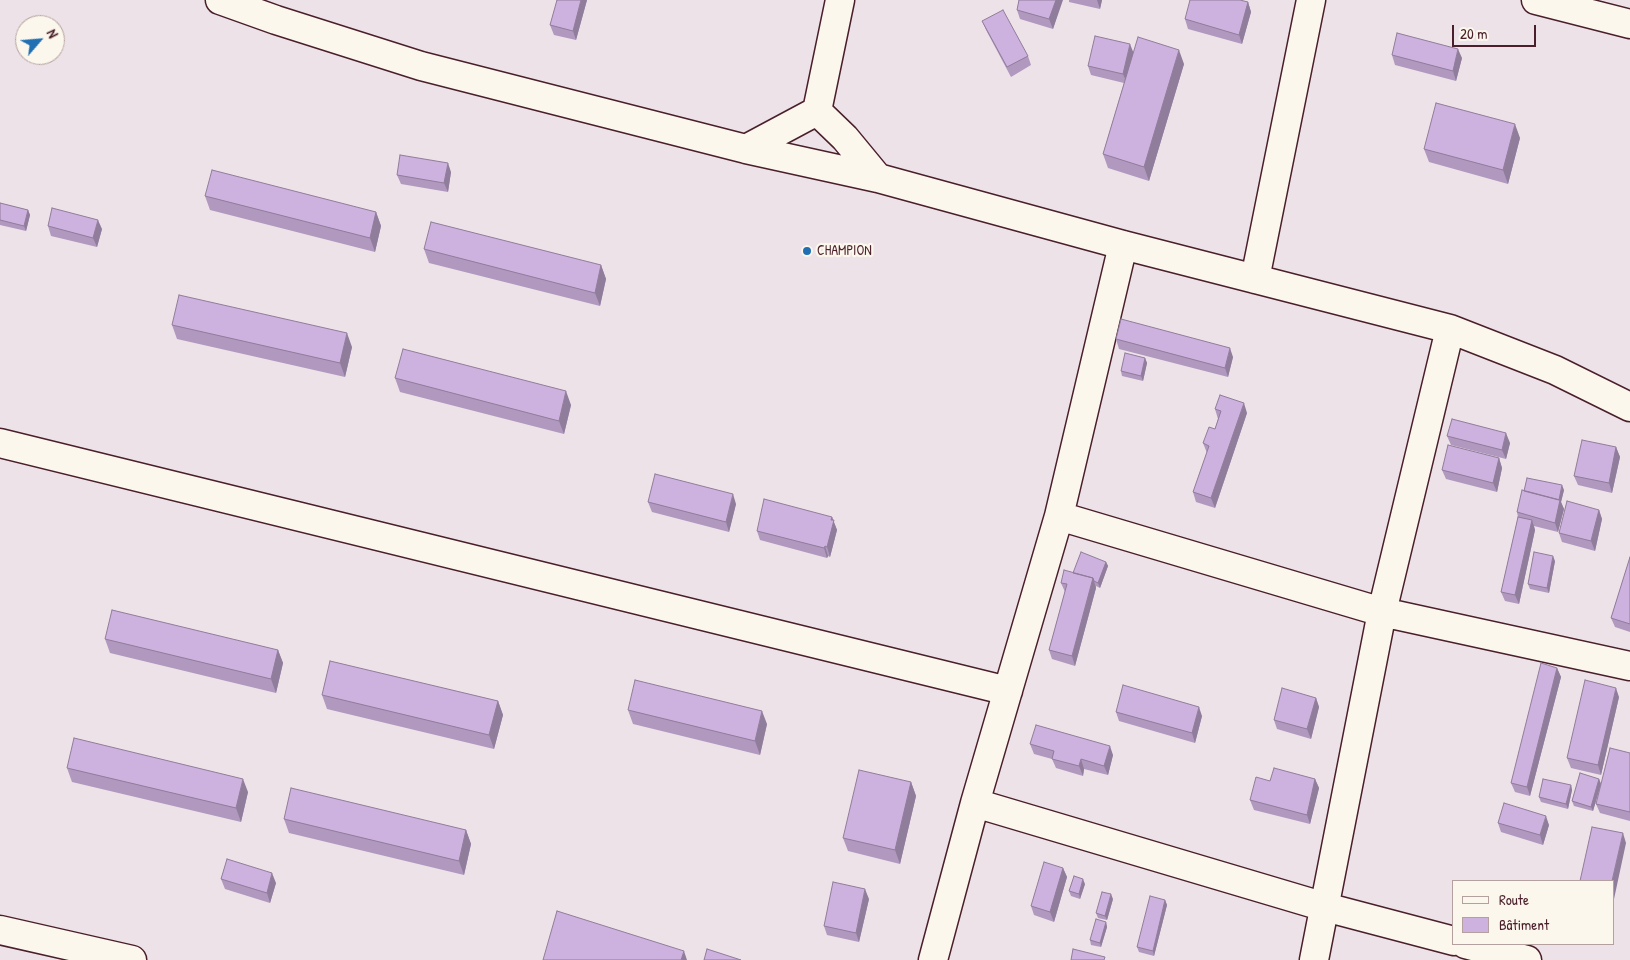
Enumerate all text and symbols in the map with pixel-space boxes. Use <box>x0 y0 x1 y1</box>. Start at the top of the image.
north arrow <box>15 15 65 65</box>
scale bar <box>1455 15 1539 47</box>
text: 20 m <box>1460 23 1487 44</box>
text: N <box>43 26 63 41</box>
place label: CHAMPION <box>817 243 872 259</box>
marker: CHAMPION <box>801 245 813 257</box>
legend <box>1452 880 1615 945</box>
text: Route <box>1499 889 1529 910</box>
text: Bâtiment <box>1499 914 1549 935</box>

